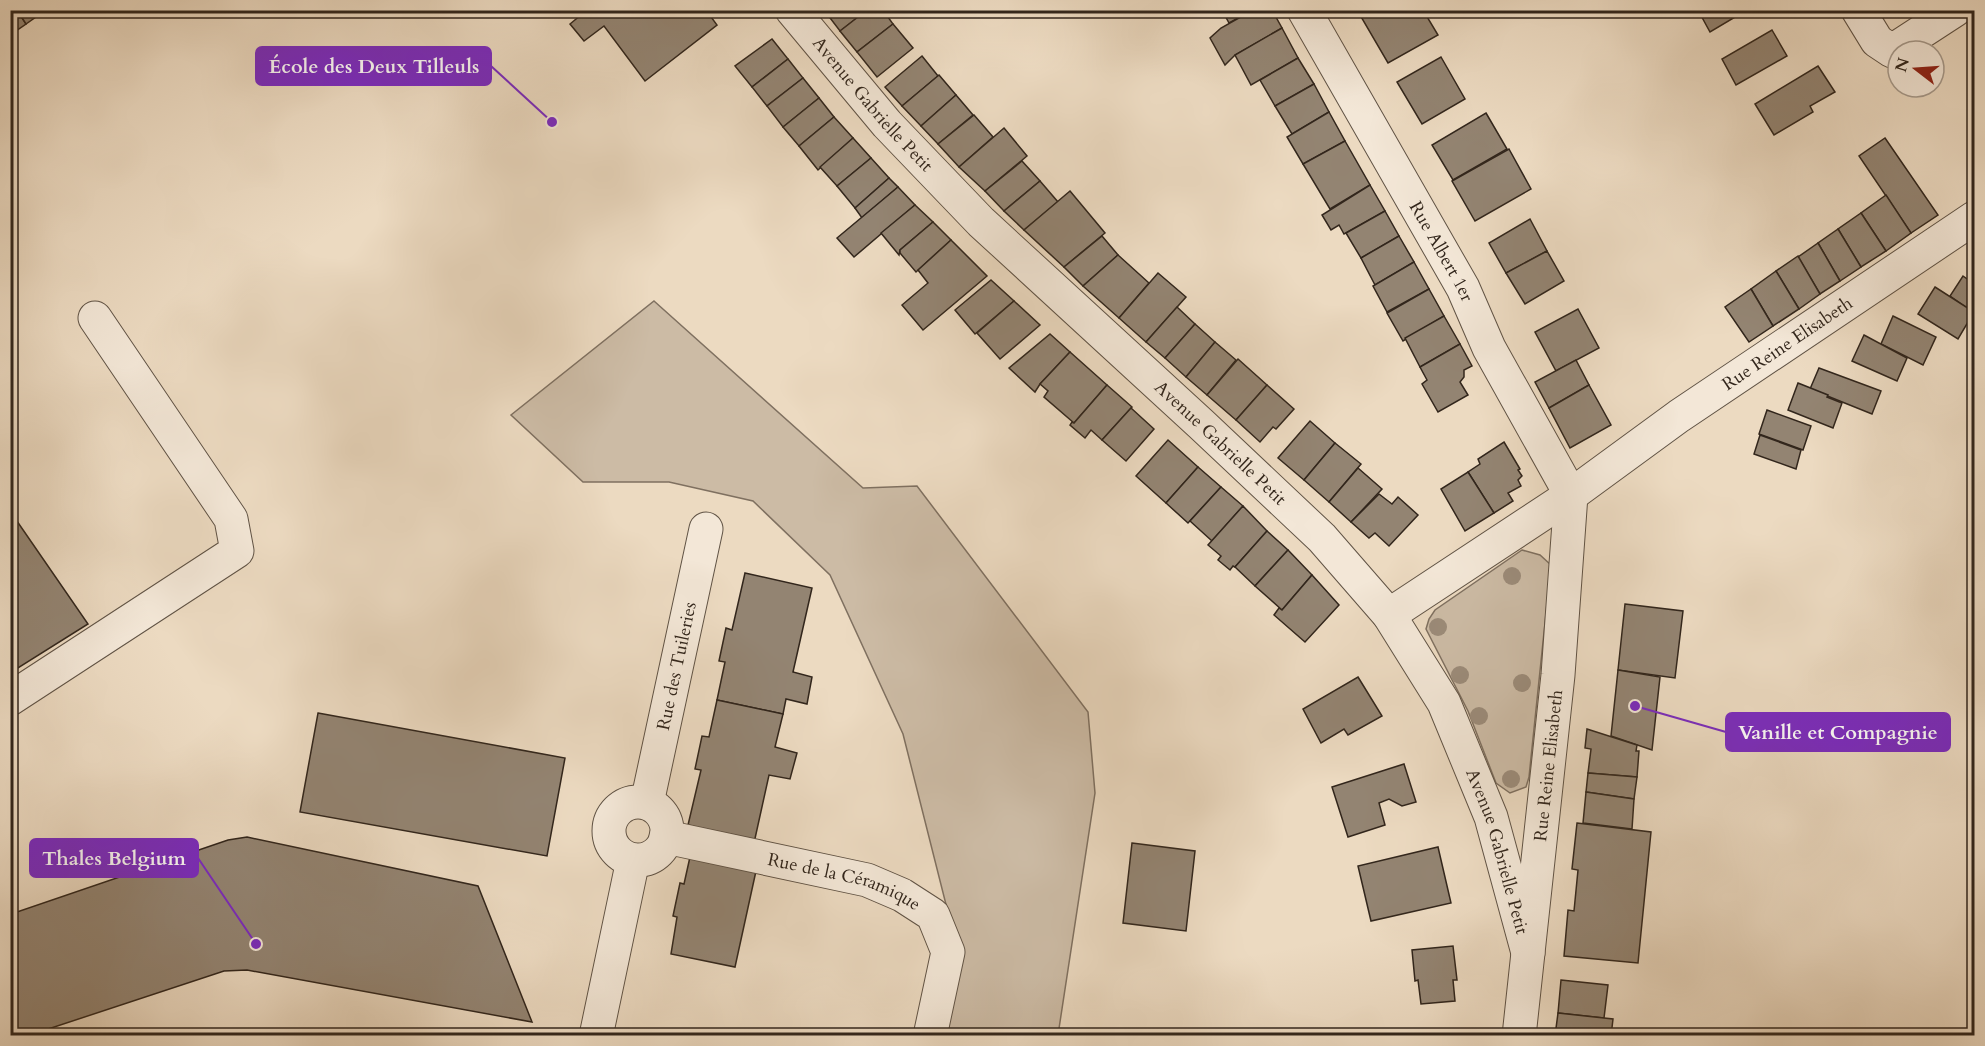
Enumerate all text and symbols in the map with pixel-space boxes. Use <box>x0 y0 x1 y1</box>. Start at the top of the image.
street label: Avenue Gabrielle Petit <box>806 31 939 178</box>
north arrow <box>1886 39 1946 99</box>
callout: École des Deux Tilleuls <box>256 47 491 85</box>
text: École des Deux Tilleuls <box>269 53 479 80</box>
text: N <box>1890 55 1915 75</box>
street label: Rue Albert 1er <box>1403 197 1480 306</box>
street label: Rue Reine Elisabeth <box>1717 291 1858 397</box>
street label: Avenue Gabrielle Petit <box>1149 375 1292 511</box>
street label: Rue des Tuileries <box>651 600 703 733</box>
street label: Rue Reine Elisabeth <box>1528 688 1569 843</box>
callout: Vanille et Compagnie <box>1726 713 1950 751</box>
text: Vanille et Compagnie <box>1738 719 1938 746</box>
street label: Avenue Gabrielle Petit <box>1459 765 1534 937</box>
callout: Thales Belgium <box>30 839 198 877</box>
text: Thales Belgium <box>42 845 186 872</box>
street label: Rue de la Céramique <box>765 847 925 917</box>

